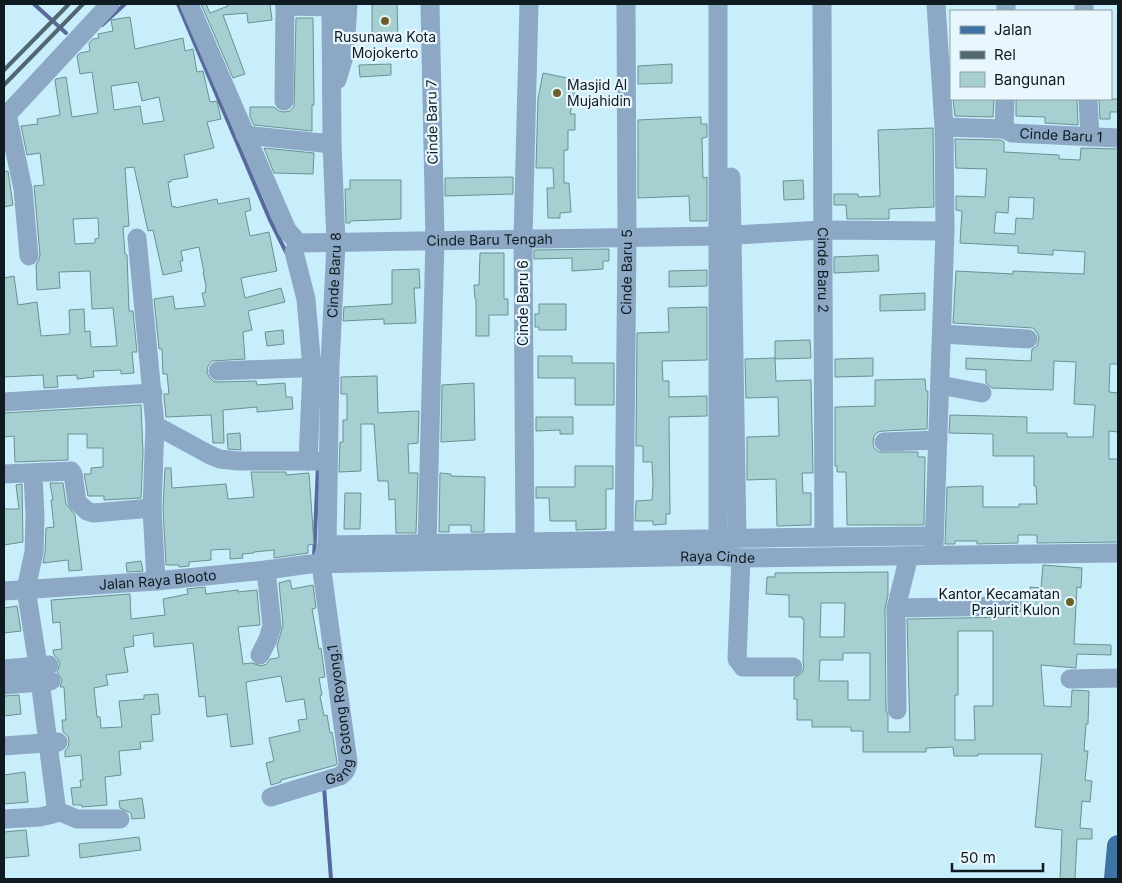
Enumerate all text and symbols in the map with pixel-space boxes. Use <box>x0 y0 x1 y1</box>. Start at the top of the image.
legend <box>950 10 1112 100</box>
marker: Rusunawa Kota Mojokerto <box>379 15 391 27</box>
text: Jalan <box>994 20 1032 39</box>
place label: Rusunawa Kota Mojokerto <box>334 28 436 61</box>
text: Rel <box>994 45 1016 64</box>
text: Bangunan <box>994 70 1065 89</box>
place label: Masjid Al Mujahidin <box>567 76 631 109</box>
street label: Cinde Baru 7 <box>422 79 441 165</box>
marker: Masjid Al Mujahidin <box>551 87 563 99</box>
street label: Cinde Baru 1 <box>1019 124 1103 145</box>
street label: Cinde Baru 2 <box>815 227 832 313</box>
street label: Cinde Baru 5 <box>617 229 635 315</box>
street label: Cinde Baru Tengah <box>426 230 553 249</box>
street label: Cinde Baru 8 <box>323 232 344 318</box>
street label: Cinde Baru 6 <box>514 260 531 346</box>
street label: Raya Cinde <box>680 547 755 566</box>
street label: Jalan Raya Blooto <box>98 566 217 593</box>
place label: Kantor Kecamatan Prajurit Kulon <box>938 585 1060 618</box>
marker: Kantor Kecamatan Prajurit Kulon <box>1064 596 1076 608</box>
street label: Gang Gotong Royong.1 <box>323 644 356 788</box>
scale bar <box>952 840 1043 872</box>
text: 50 m <box>960 848 996 867</box>

